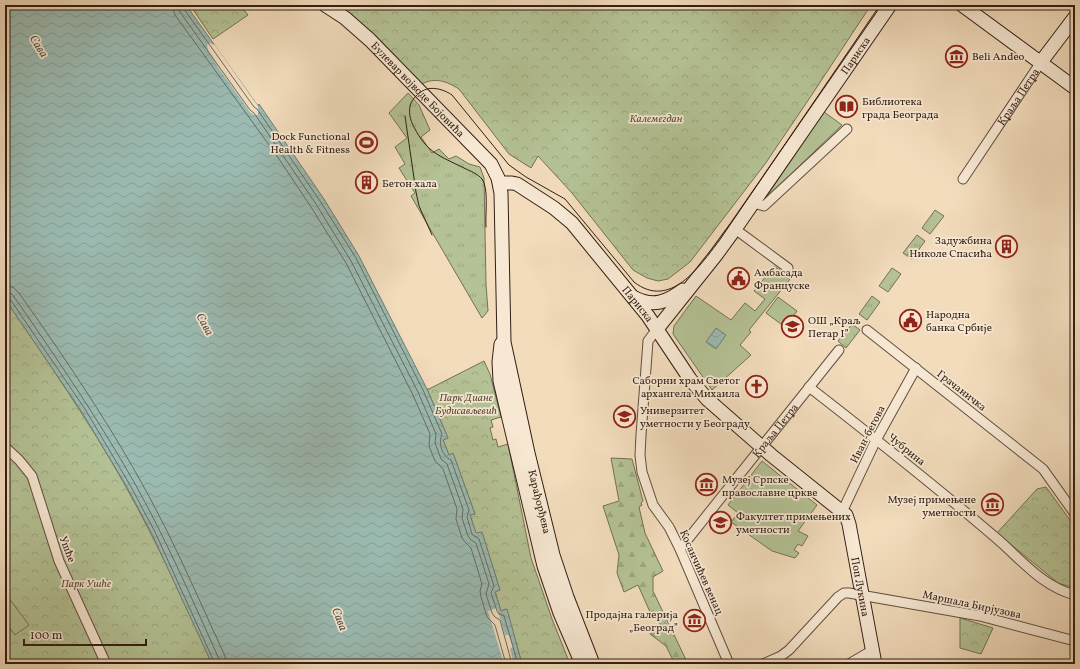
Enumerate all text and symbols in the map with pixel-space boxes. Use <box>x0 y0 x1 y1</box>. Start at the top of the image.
water label: Сава <box>25 32 51 61</box>
street label: Париска <box>838 34 875 78</box>
street label: Булевар војводе Бојовића <box>367 39 468 142</box>
museum icon: Beli Anđeo <box>943 43 969 69</box>
place label: Beli Anđeo <box>972 50 1025 65</box>
street label: Краља Петра <box>995 66 1044 129</box>
library icon: Библиотека града Београда <box>834 94 860 120</box>
place label: Библиотека града Београда <box>862 95 939 123</box>
park label: Калемегдан <box>630 112 683 127</box>
sports icon: Dock Functional Health & Fitness <box>353 129 379 155</box>
place label: Dock Functional Health & Fitness <box>271 130 350 158</box>
building icon: Бетон хала <box>353 170 379 196</box>
place label: Бетон хала <box>382 177 437 192</box>
building icon: Задужбина Николе Спасића <box>994 233 1020 259</box>
place label: Задужбина Николе Спасића <box>909 234 993 262</box>
public building icon: Амбасада Француске <box>725 265 751 291</box>
place label: Амбасада Француске <box>754 266 810 294</box>
street label: Париска <box>618 284 656 326</box>
public building icon: Народна банка Србије <box>897 307 923 333</box>
place label: Народна банка Србије <box>926 308 992 336</box>
water label: Сава <box>191 310 217 339</box>
school or university icon: ОШ „Краљ Петар I” <box>779 313 805 339</box>
place label: ОШ „Краљ Петар I” <box>808 314 861 342</box>
street label: Грачаничка <box>933 367 989 416</box>
church icon: Саборни храм Светог архангела Михаила <box>743 373 769 399</box>
place label: Саборни храм Светог архангела Михаила <box>632 374 741 402</box>
park label: Парк Диане Будисављевић <box>435 391 498 419</box>
street label: Краља Петра <box>750 400 803 462</box>
school or university icon: Универзитет уметности у Београду <box>612 403 638 429</box>
street label: Иван-бегова <box>847 403 890 466</box>
place label: Универзитет уметности у Београду <box>640 404 750 432</box>
street label: Чубрина <box>884 430 928 470</box>
street label: Карађорђева <box>523 468 554 536</box>
museum icon: Музеј Српске православне цркве <box>693 472 719 498</box>
place label: Музеј Српске православне цркве <box>722 473 817 501</box>
museum icon: Музеј примењене уметности <box>979 492 1005 518</box>
place label: Музеј примењене уметности <box>888 493 976 521</box>
school or university icon: Факултет примењених уметности <box>708 509 734 535</box>
place label: Факултет примењених уметности <box>736 510 851 538</box>
street label: Косанчићев венац <box>675 528 726 618</box>
street label: Ушће <box>55 534 78 565</box>
street label: Поп Лукина <box>846 556 872 619</box>
park label: Парк Ушће <box>61 577 111 592</box>
street label: Маршала Бирјузова <box>921 588 1023 623</box>
water label: Сава <box>327 605 351 634</box>
museum icon: Продајна галерија „Београд” <box>681 607 707 633</box>
place label: Продајна галерија „Београд” <box>585 608 679 636</box>
scale bar <box>24 621 146 647</box>
text: 100 m <box>30 628 63 644</box>

